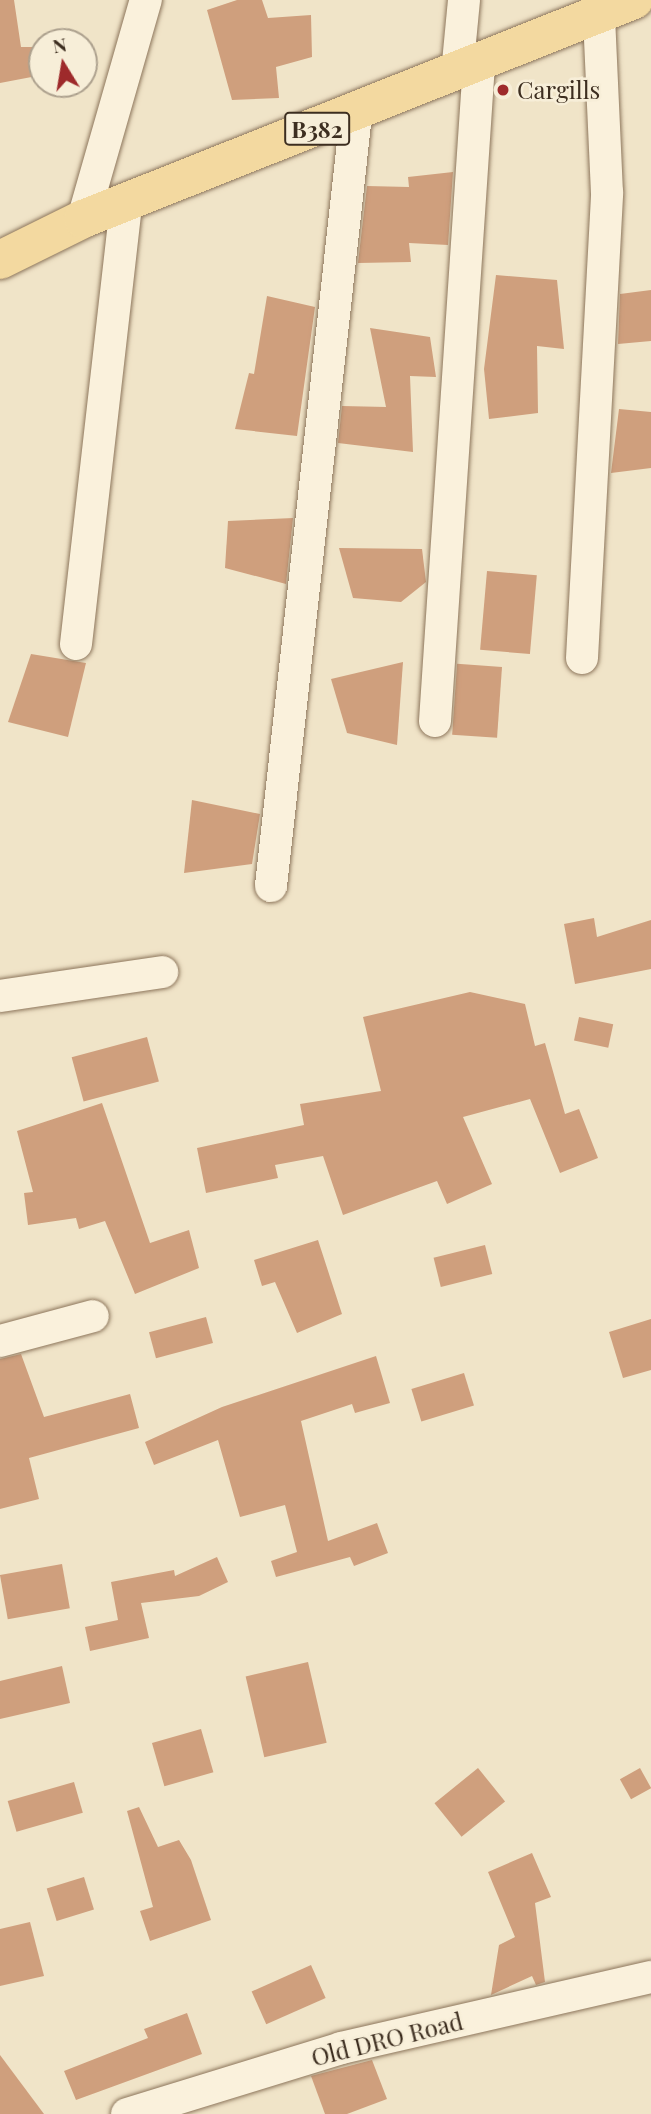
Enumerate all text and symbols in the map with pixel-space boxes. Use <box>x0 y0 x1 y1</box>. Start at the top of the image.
north arrow <box>28 28 98 98</box>
text: N <box>50 30 69 58</box>
place label: Cargills <box>517 76 600 104</box>
marker: Cargills <box>495 82 511 98</box>
road number: B382 <box>284 110 350 148</box>
street label: Old DRO Road <box>308 2006 466 2072</box>

